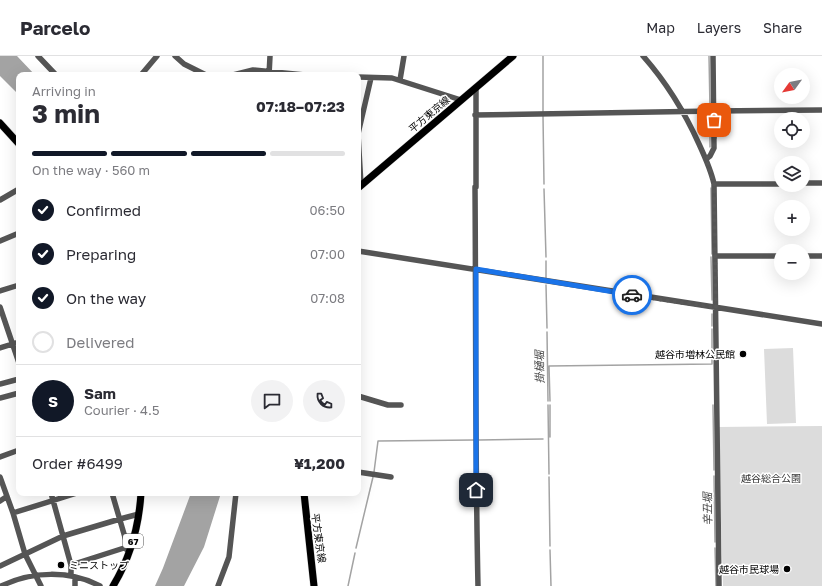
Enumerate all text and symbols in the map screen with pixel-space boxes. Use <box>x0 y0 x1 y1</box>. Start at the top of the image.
text: Parcelo <box>20 16 90 39</box>
text: Map <box>646 19 675 36</box>
text: Layers <box>697 19 741 36</box>
text: Share <box>763 19 802 36</box>
north arrow <box>774 68 810 104</box>
map controls <box>774 68 810 280</box>
text: Arriving in <box>32 83 96 99</box>
street label: 平方東京線 <box>406 93 452 135</box>
text: 07:18–07:23 <box>256 97 345 115</box>
text: 3 min <box>32 98 100 129</box>
pin <box>697 103 731 137</box>
icon: bag <box>703 109 725 131</box>
button: locate <box>774 112 810 148</box>
button: layers <box>774 156 810 192</box>
text: On the way · 560 m <box>32 162 150 178</box>
icon: check <box>32 199 54 221</box>
button: + <box>774 200 810 236</box>
text: Confirmed <box>66 201 141 219</box>
text: 06:50 <box>310 202 345 218</box>
icon: check <box>32 243 54 265</box>
button: − <box>774 244 810 280</box>
text: Preparing <box>66 245 136 263</box>
text: 07:00 <box>310 246 345 262</box>
courier <box>612 275 652 315</box>
icon: car <box>621 284 643 306</box>
icon: check <box>32 287 54 309</box>
text: On the way <box>66 289 146 307</box>
text: 07:08 <box>310 290 345 306</box>
text: Delivered <box>66 333 134 351</box>
water label: 掛樋堀 <box>532 348 546 384</box>
place label: 越谷市増林公民館 <box>655 348 735 360</box>
marker: 越谷市増林公民館 <box>738 349 748 359</box>
button: chat <box>251 380 293 422</box>
button: phone <box>303 380 345 422</box>
text: Sam <box>84 384 116 402</box>
text: S <box>48 392 58 410</box>
text: Courier · 4.5 <box>84 402 159 418</box>
text: Order #6499 <box>32 454 123 472</box>
text: ¥1,200 <box>294 454 345 472</box>
park label: 越谷総合公園 <box>741 472 801 484</box>
pin <box>459 473 493 507</box>
icon: home <box>465 479 487 501</box>
water label: 辛丑堀 <box>700 490 714 526</box>
street label: 平方東京線 <box>310 512 328 564</box>
road number: 67 <box>123 534 143 548</box>
place label: ミニストップ <box>69 559 129 571</box>
marker: ミニストップ <box>56 560 66 570</box>
place label: 越谷市民球場 <box>719 563 779 575</box>
marker: 越谷市民球場 <box>782 564 792 574</box>

